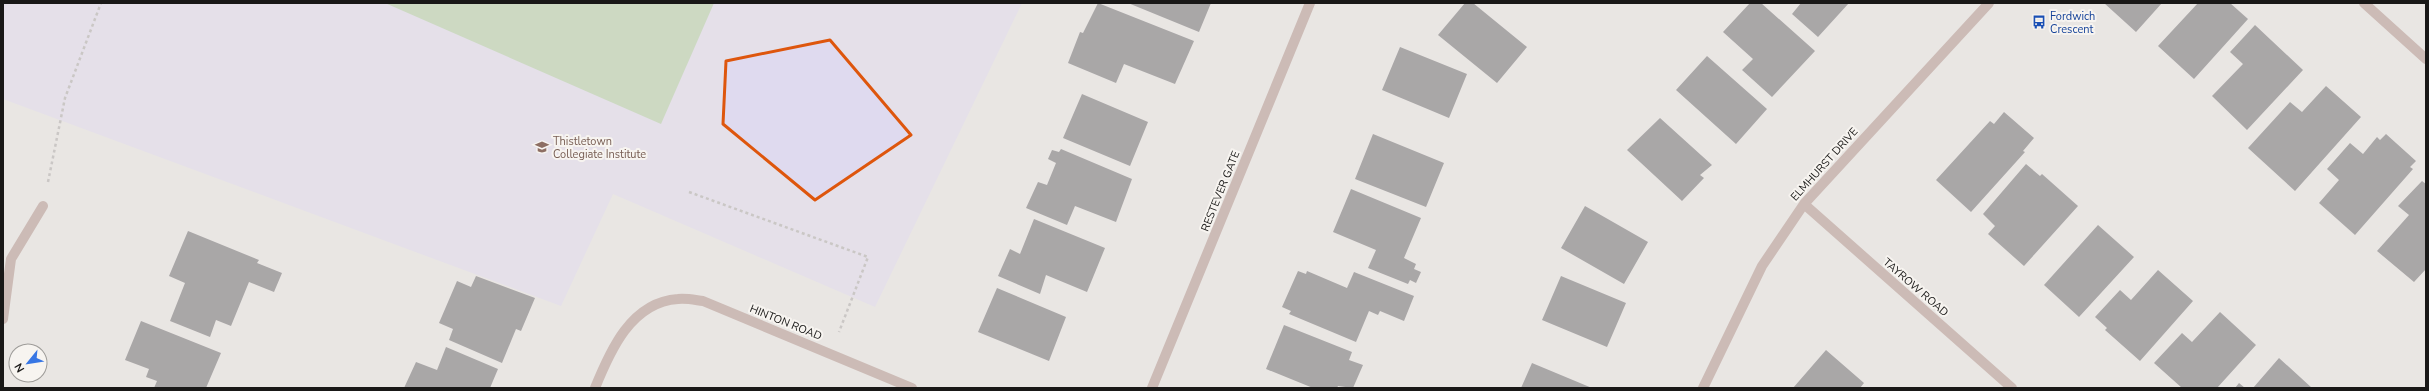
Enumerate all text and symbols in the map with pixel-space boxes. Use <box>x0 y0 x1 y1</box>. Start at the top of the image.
place label: Fordwich Crescent <box>2050 9 2095 37</box>
bus stop icon: Fordwich Crescent <box>2031 14 2047 30</box>
street label: ELMHURST DRIVE <box>1787 124 1861 204</box>
place label: Thistletown Collegiate Institute <box>553 134 646 162</box>
school or university icon: Thistletown Collegiate Institute <box>534 139 550 155</box>
street label: RESTEVER GATE <box>1197 149 1243 234</box>
street label: TAYROW ROAD <box>1880 255 1952 320</box>
street label: HINTON ROAD <box>747 301 824 344</box>
north arrow <box>8 343 48 383</box>
text: N <box>11 360 28 375</box>

